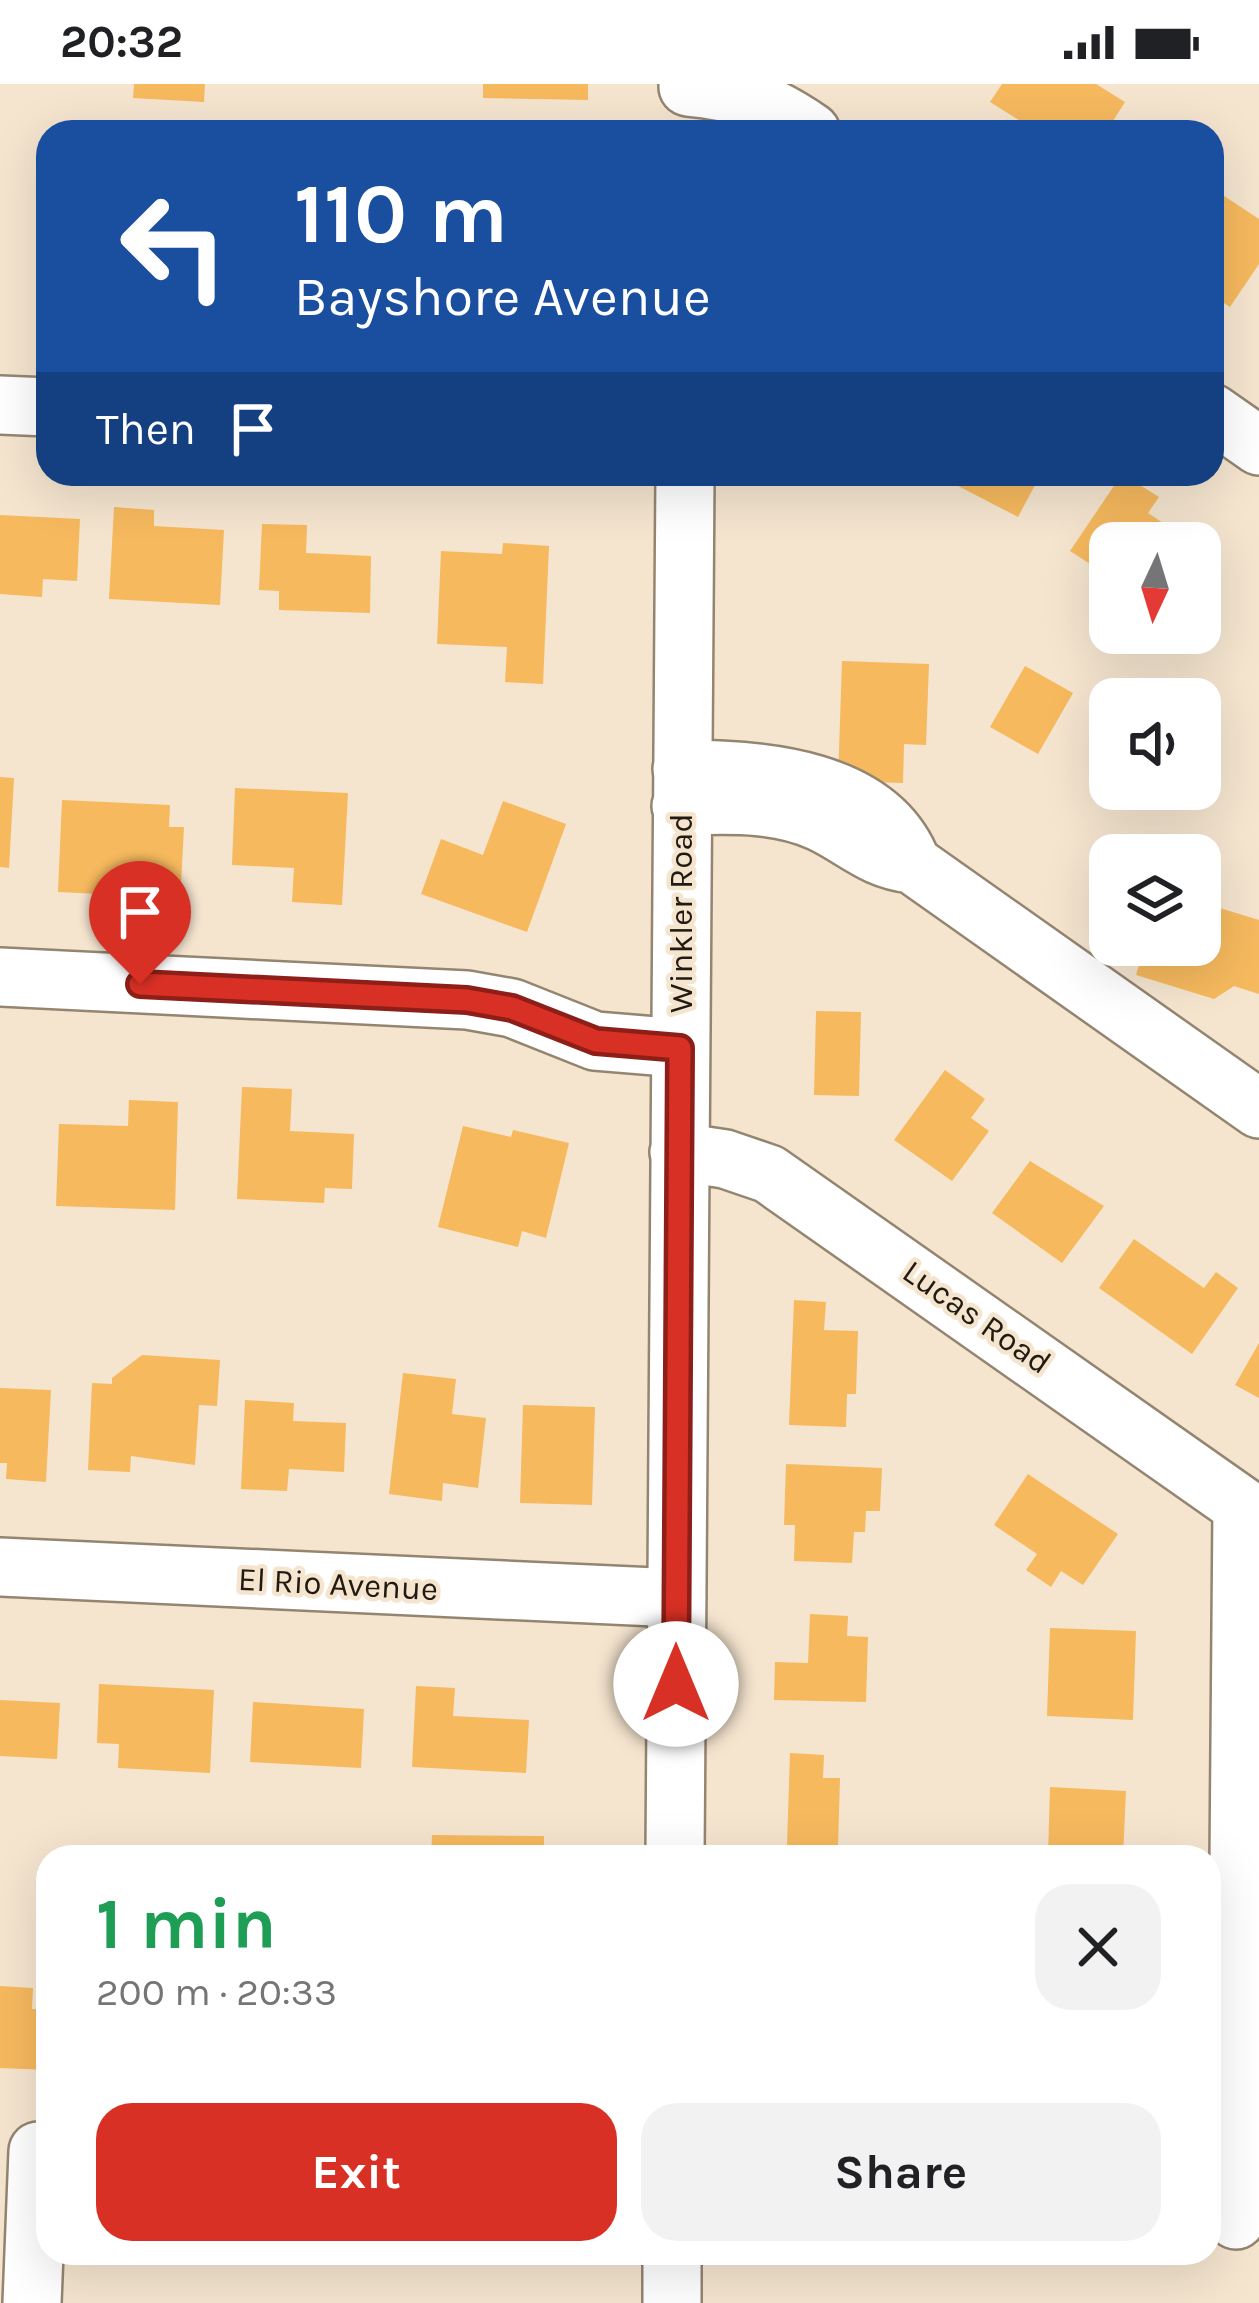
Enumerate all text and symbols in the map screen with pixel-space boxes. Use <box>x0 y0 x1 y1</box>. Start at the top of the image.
text: 20:32 <box>60 16 183 68</box>
text: 110 m <box>294 165 508 263</box>
icon: left <box>96 168 252 324</box>
text: Bayshore Avenue <box>294 265 711 329</box>
icon: arrive <box>220 396 286 462</box>
text: Then <box>96 403 196 455</box>
north arrow <box>1089 522 1221 654</box>
map controls <box>1089 522 1221 966</box>
button: sound <box>1089 678 1221 810</box>
street label: Winkler Road <box>662 813 700 1013</box>
button: layers <box>1089 834 1221 966</box>
pin <box>89 861 191 984</box>
icon: arrive <box>107 879 173 945</box>
street label: Lucas Road <box>896 1252 1058 1382</box>
street label: El Rio Avenue <box>237 1560 439 1608</box>
position arrow <box>613 1621 739 1747</box>
text: 1 min <box>96 1882 277 1966</box>
button: close <box>1035 1884 1161 2010</box>
text: 200 m · 20:33 <box>96 1969 337 2015</box>
button: Exit <box>96 2103 617 2241</box>
button: Share <box>641 2103 1161 2241</box>

